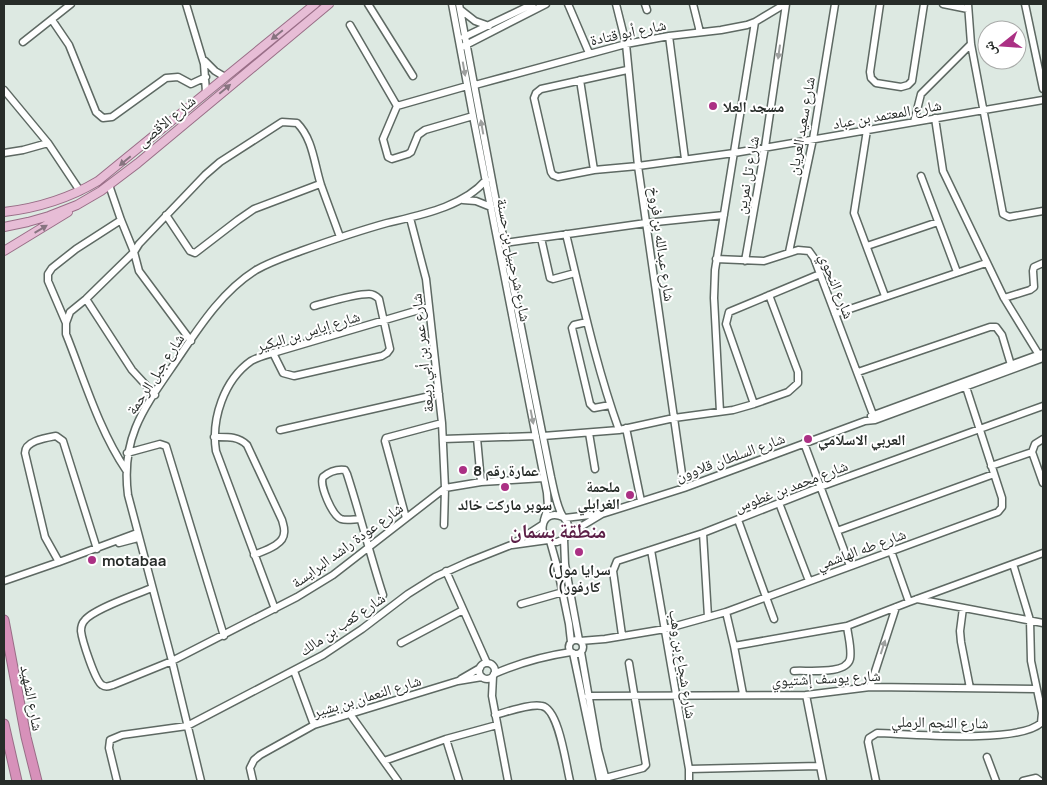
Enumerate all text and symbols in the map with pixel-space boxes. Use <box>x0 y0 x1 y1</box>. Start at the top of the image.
street label: شارع أبو قتادة <box>588 14 668 50</box>
north arrow <box>977 20 1027 70</box>
one-way arrow <box>271 29 284 40</box>
text: ش <box>978 39 1000 59</box>
one-way arrow <box>775 44 783 60</box>
one-way arrow <box>461 61 469 77</box>
street label: شارع سعيد العريان <box>782 75 820 177</box>
one-way arrow <box>219 84 231 95</box>
street label: شارع الأقصى <box>132 90 200 152</box>
street label: شارع المعتمد بن عباد <box>831 94 943 134</box>
place label: مسجد العلا <box>723 96 784 117</box>
marker: مسجد العلا <box>707 100 719 112</box>
one-way arrow <box>478 118 486 134</box>
street label: شارع تل نمرين <box>730 134 764 216</box>
one-way arrow <box>118 155 131 166</box>
street label: شارع عبدالله بن فروخ <box>644 185 680 303</box>
street label: شارع شرحبيل بن حسنة <box>492 197 536 324</box>
one-way arrow <box>34 225 47 234</box>
street label: شارع النحوي <box>813 250 860 323</box>
street label: شارع عمر بن أبي ربيعة <box>405 292 440 414</box>
street label: شارع إياس بن البكير <box>253 305 363 357</box>
street label: شارع جبل الرحمة <box>121 329 189 419</box>
one-way arrow <box>529 410 537 426</box>
street label: شارع السلطان قلاوون <box>672 427 788 487</box>
place label: العربي الاسلامي <box>818 429 906 451</box>
marker: العربي الاسلامي <box>802 433 814 445</box>
street label: شارع محمد بن غطوس <box>731 455 851 517</box>
place label: عمارة رقم 8 <box>473 460 539 481</box>
marker: عمارة رقم 8 <box>457 464 469 476</box>
place label: ملحمة الغرابلي <box>577 476 620 515</box>
marker: سوبر ماركت خالد <box>499 481 511 493</box>
marker: ملحمة الغرابلي <box>624 489 636 501</box>
place label: سوبر ماركت خالد <box>458 494 552 515</box>
street label: شارع عودة راشد البرايسة <box>287 497 407 593</box>
district label: منطقة بسمان <box>510 517 606 544</box>
street label: شارع طه الهاشمي <box>813 523 909 577</box>
marker: (سرايا مول (كارفور <box>573 546 585 558</box>
place label: motabaa <box>102 550 166 571</box>
marker: motabaa <box>86 554 98 566</box>
place label: (سرايا مول (كارفور <box>547 559 611 597</box>
street label: شارع كعب بن مالك <box>295 587 389 661</box>
street label: شارع شجاع بن وهب <box>664 608 702 720</box>
one-way arrow <box>879 639 887 654</box>
street label: شارع الشهيد <box>15 663 49 733</box>
street label: شارع يوسف إشتيوي <box>771 665 881 693</box>
street label: شارع النعمان بن بشير <box>309 670 424 723</box>
street label: شارع النجم الرملي <box>891 711 989 735</box>

